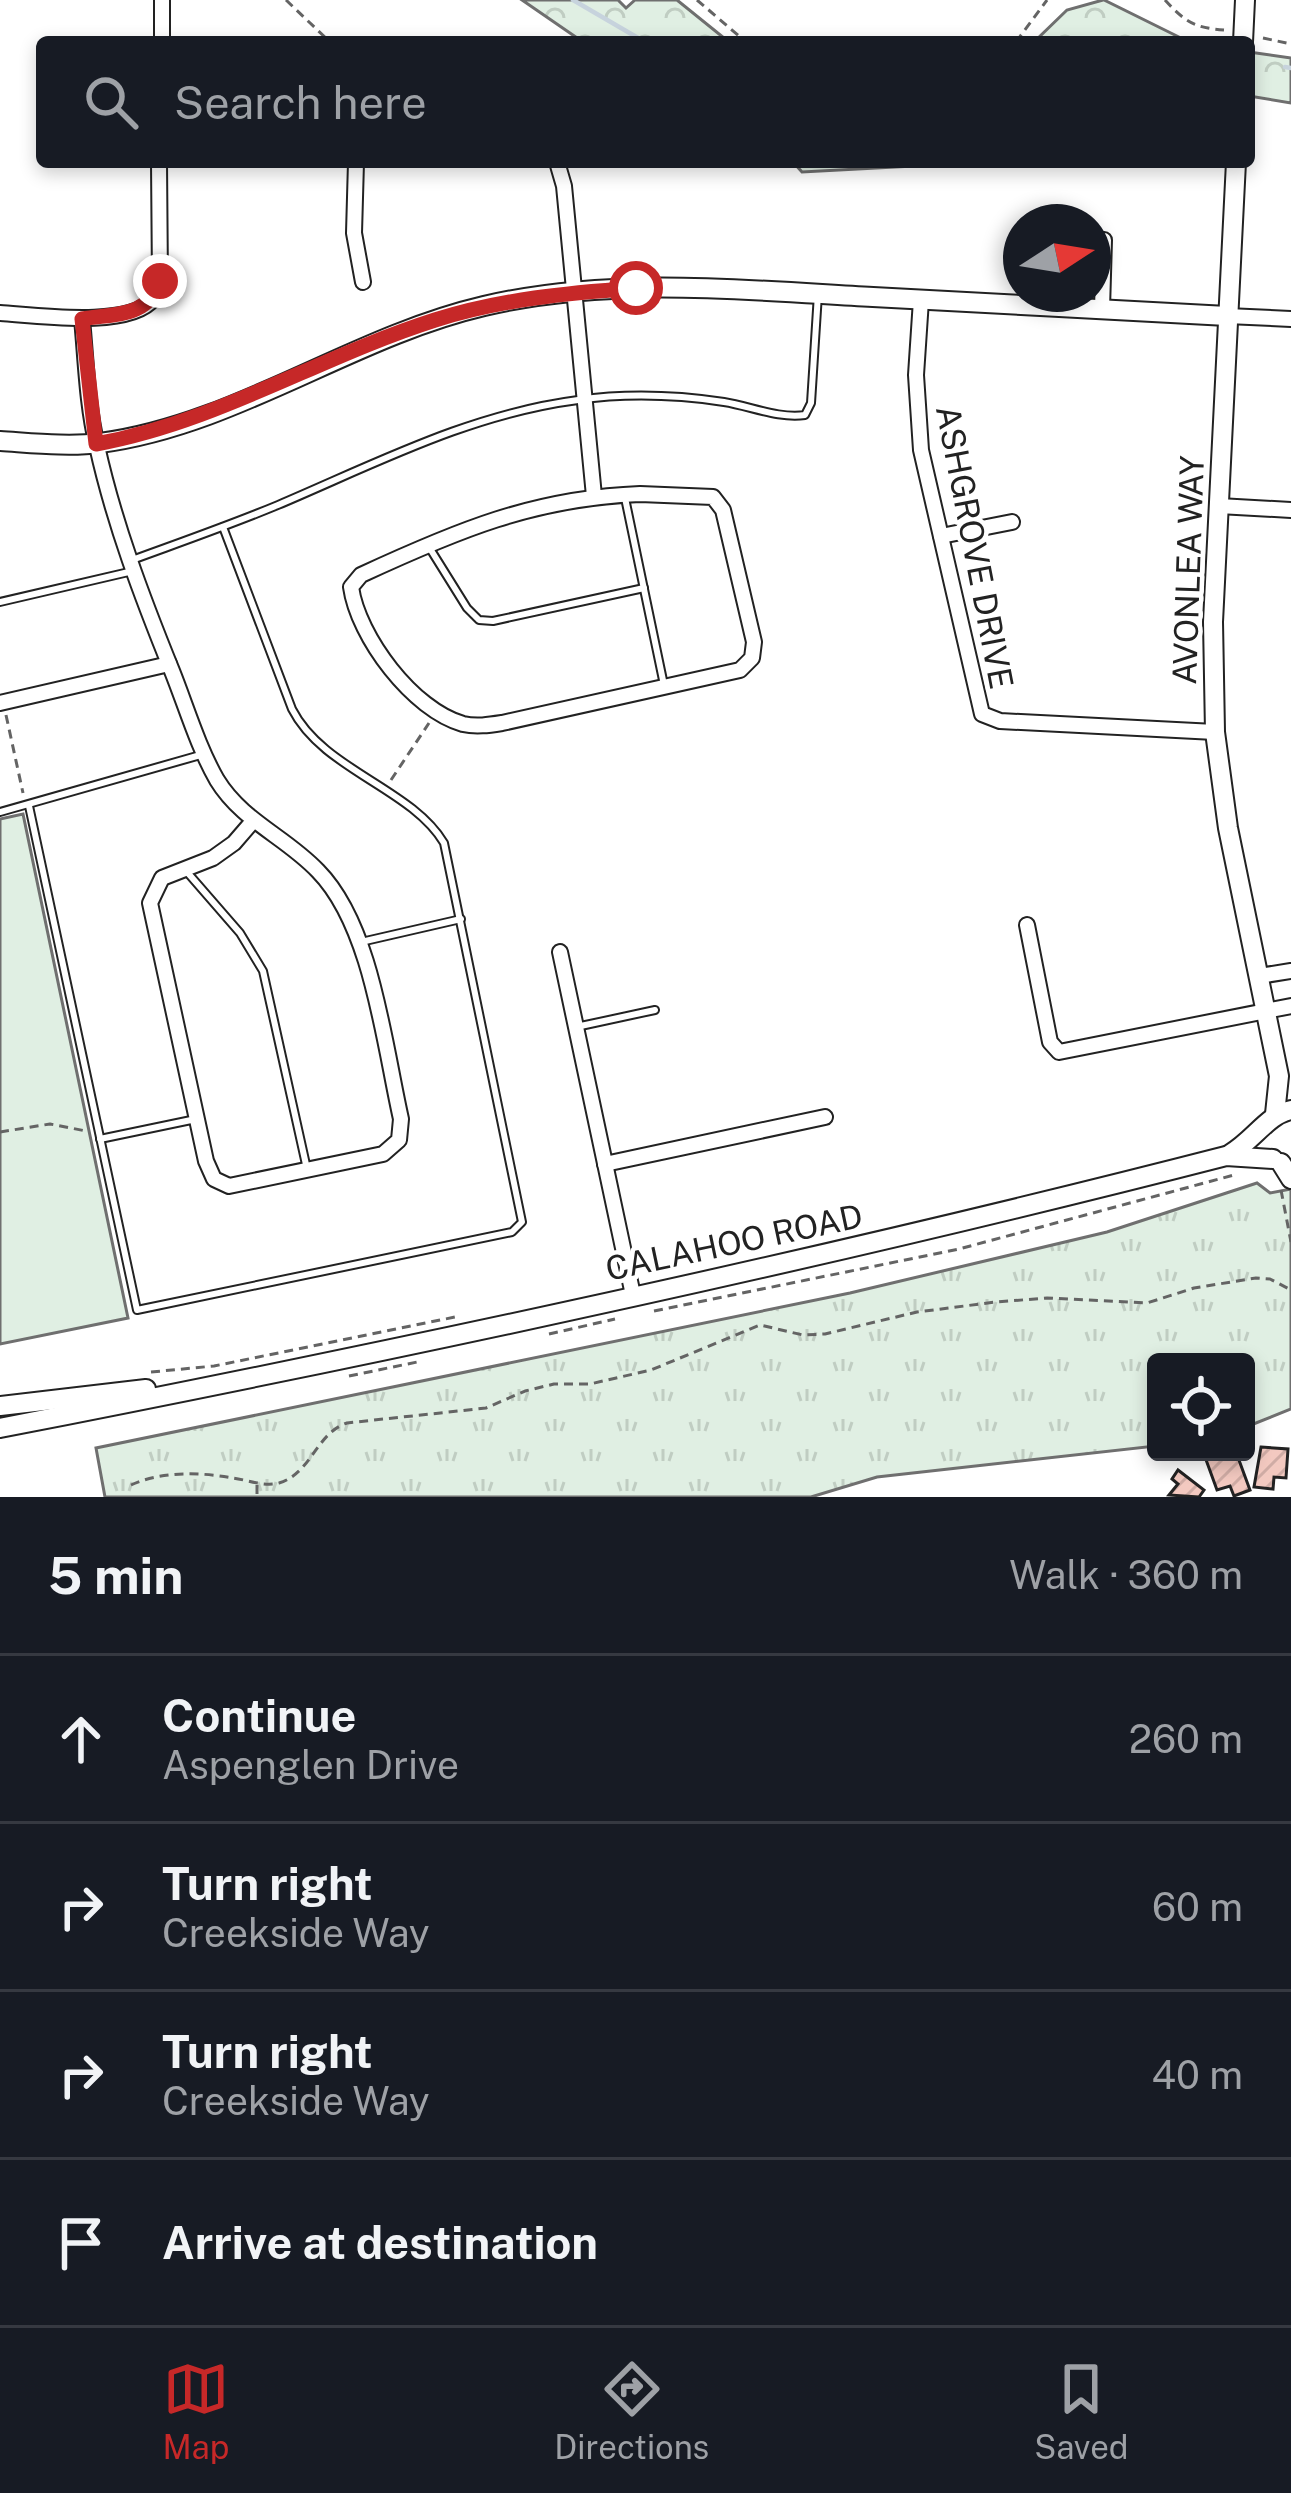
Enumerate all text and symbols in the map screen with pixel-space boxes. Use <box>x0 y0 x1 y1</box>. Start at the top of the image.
search box <box>36 36 1255 168</box>
icon: search <box>78 69 144 135</box>
text: Search here <box>174 76 427 129</box>
north arrow <box>1003 204 1111 312</box>
route end <box>133 254 187 308</box>
route start <box>609 261 663 315</box>
street label: ASHGROVE DRIVE <box>929 402 1021 692</box>
street label: AVONLEA WAY <box>1165 455 1211 685</box>
street label: CALAHOO ROAD <box>602 1196 866 1288</box>
map controls <box>1147 1353 1255 1461</box>
button: locate <box>1147 1353 1255 1461</box>
text: 5 min <box>48 1546 184 1605</box>
text: Walk · 360 m <box>1009 1552 1243 1598</box>
text: Continue <box>162 1689 356 1742</box>
icon: ahead <box>48 1706 114 1772</box>
text: 260 m <box>1129 1716 1243 1762</box>
text: Aspenglen Drive <box>162 1742 459 1788</box>
text: Turn right <box>162 1857 373 1910</box>
icon: right <box>48 1874 114 1940</box>
text: 60 m <box>1152 1884 1243 1930</box>
text: Creekside Way <box>162 1910 430 1956</box>
text: Turn right <box>162 2025 373 2078</box>
icon: right <box>48 2042 114 2108</box>
text: 40 m <box>1151 2052 1243 2098</box>
text: Creekside Way <box>162 2078 430 2124</box>
icon: arrive <box>48 2210 114 2276</box>
text: Arrive at destination <box>162 2216 598 2269</box>
tab: Map <box>162 2356 229 2466</box>
tab: Directions <box>554 2356 709 2466</box>
tab: Saved <box>1034 2356 1129 2466</box>

